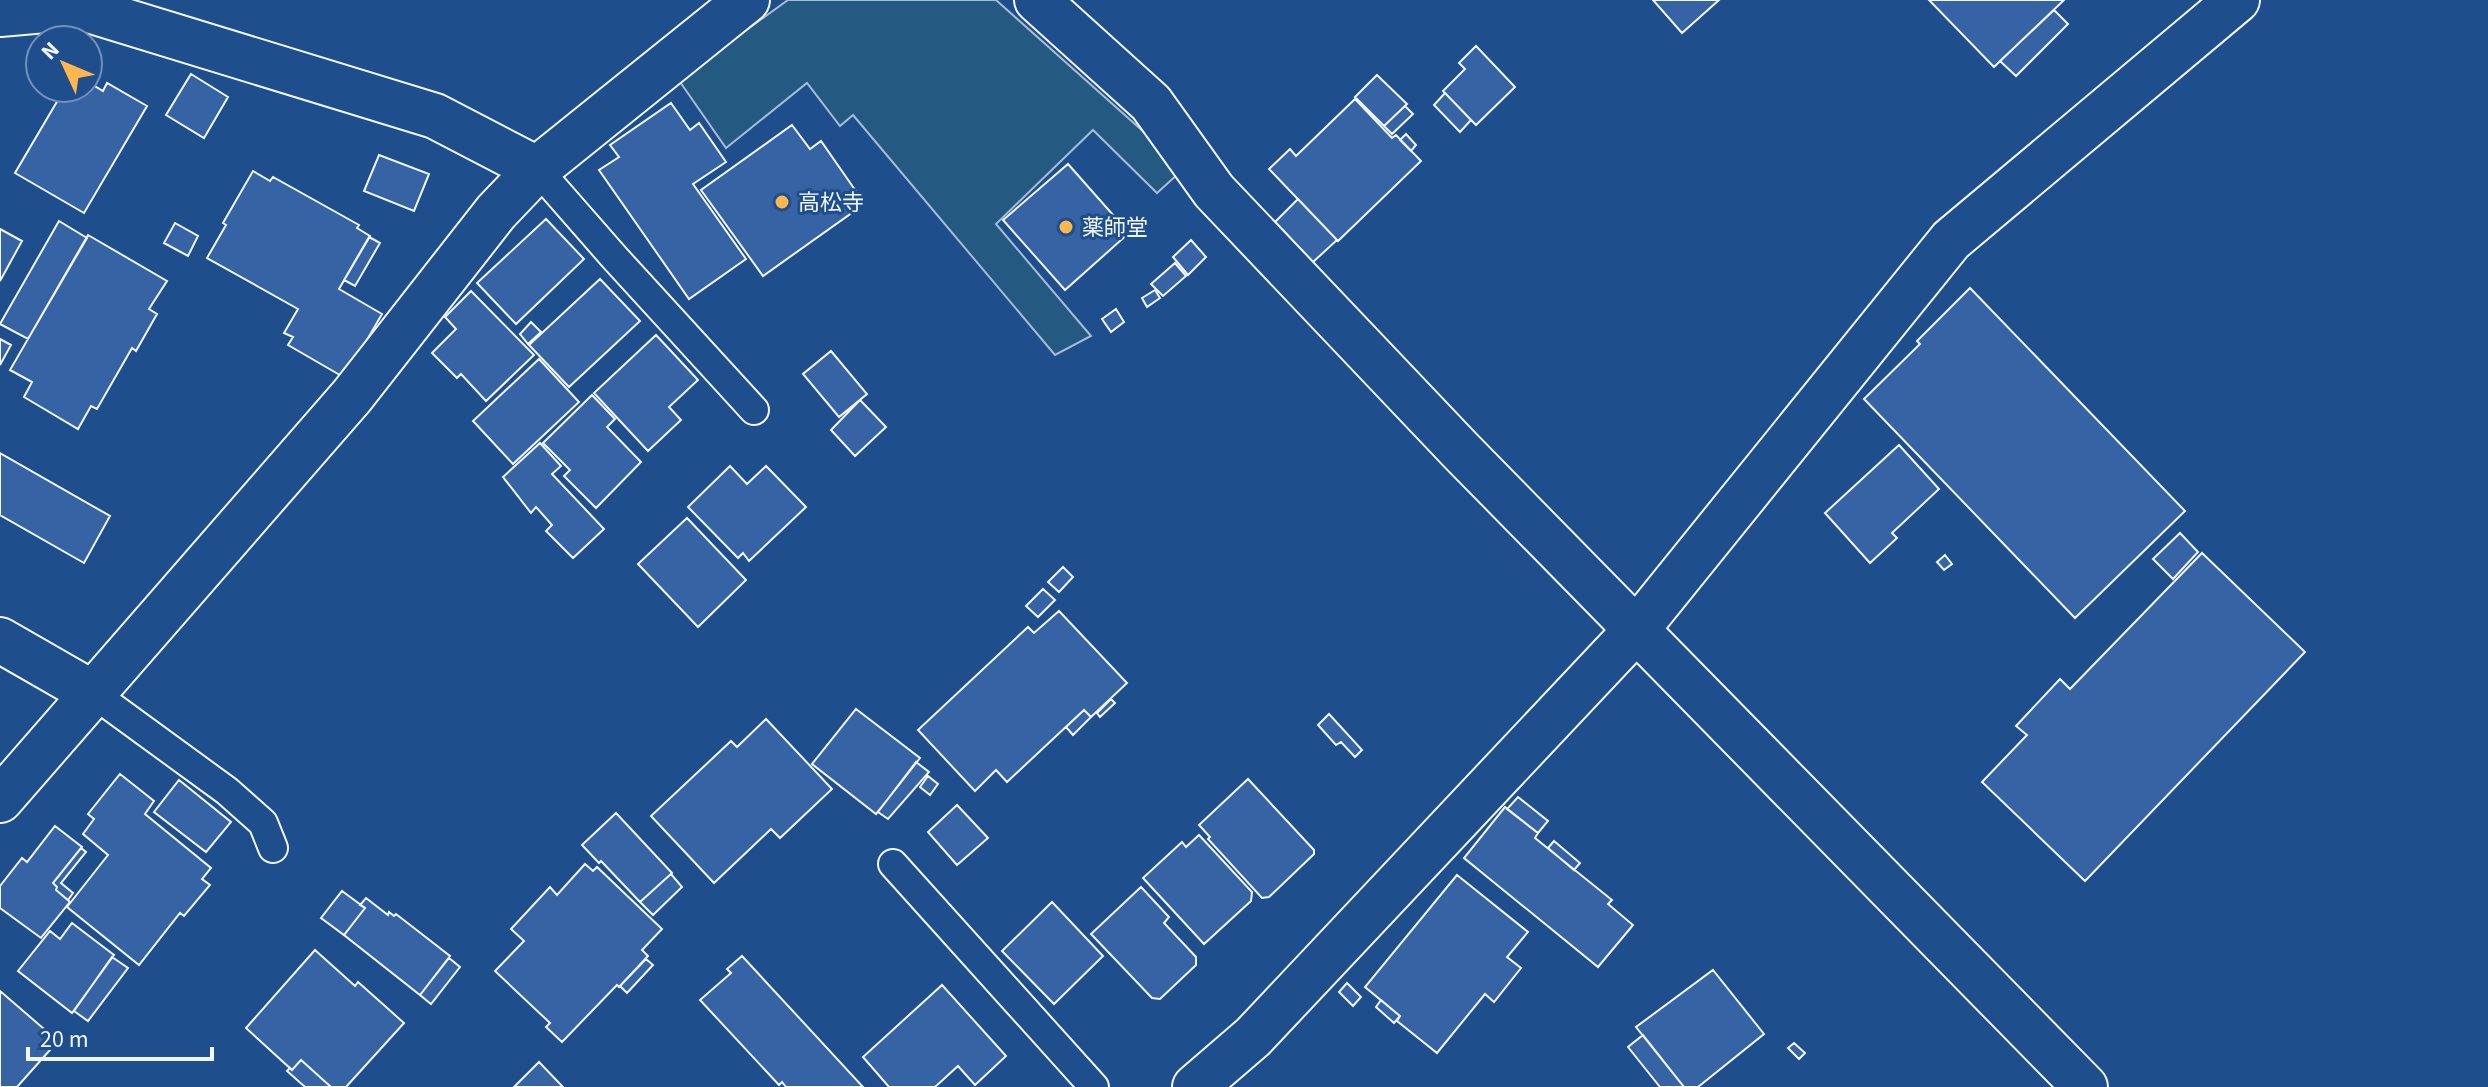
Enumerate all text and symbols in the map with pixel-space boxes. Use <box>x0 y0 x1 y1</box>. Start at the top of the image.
north arrow <box>24 24 104 104</box>
text: N <box>34 34 67 67</box>
place label: 高松寺 <box>798 187 864 219</box>
marker: 高松寺 <box>773 193 791 211</box>
place label: 薬師堂 <box>1082 212 1148 244</box>
marker: 薬師堂 <box>1057 218 1075 236</box>
scale bar <box>28 1011 212 1061</box>
text: 20 m <box>40 1022 89 1057</box>

